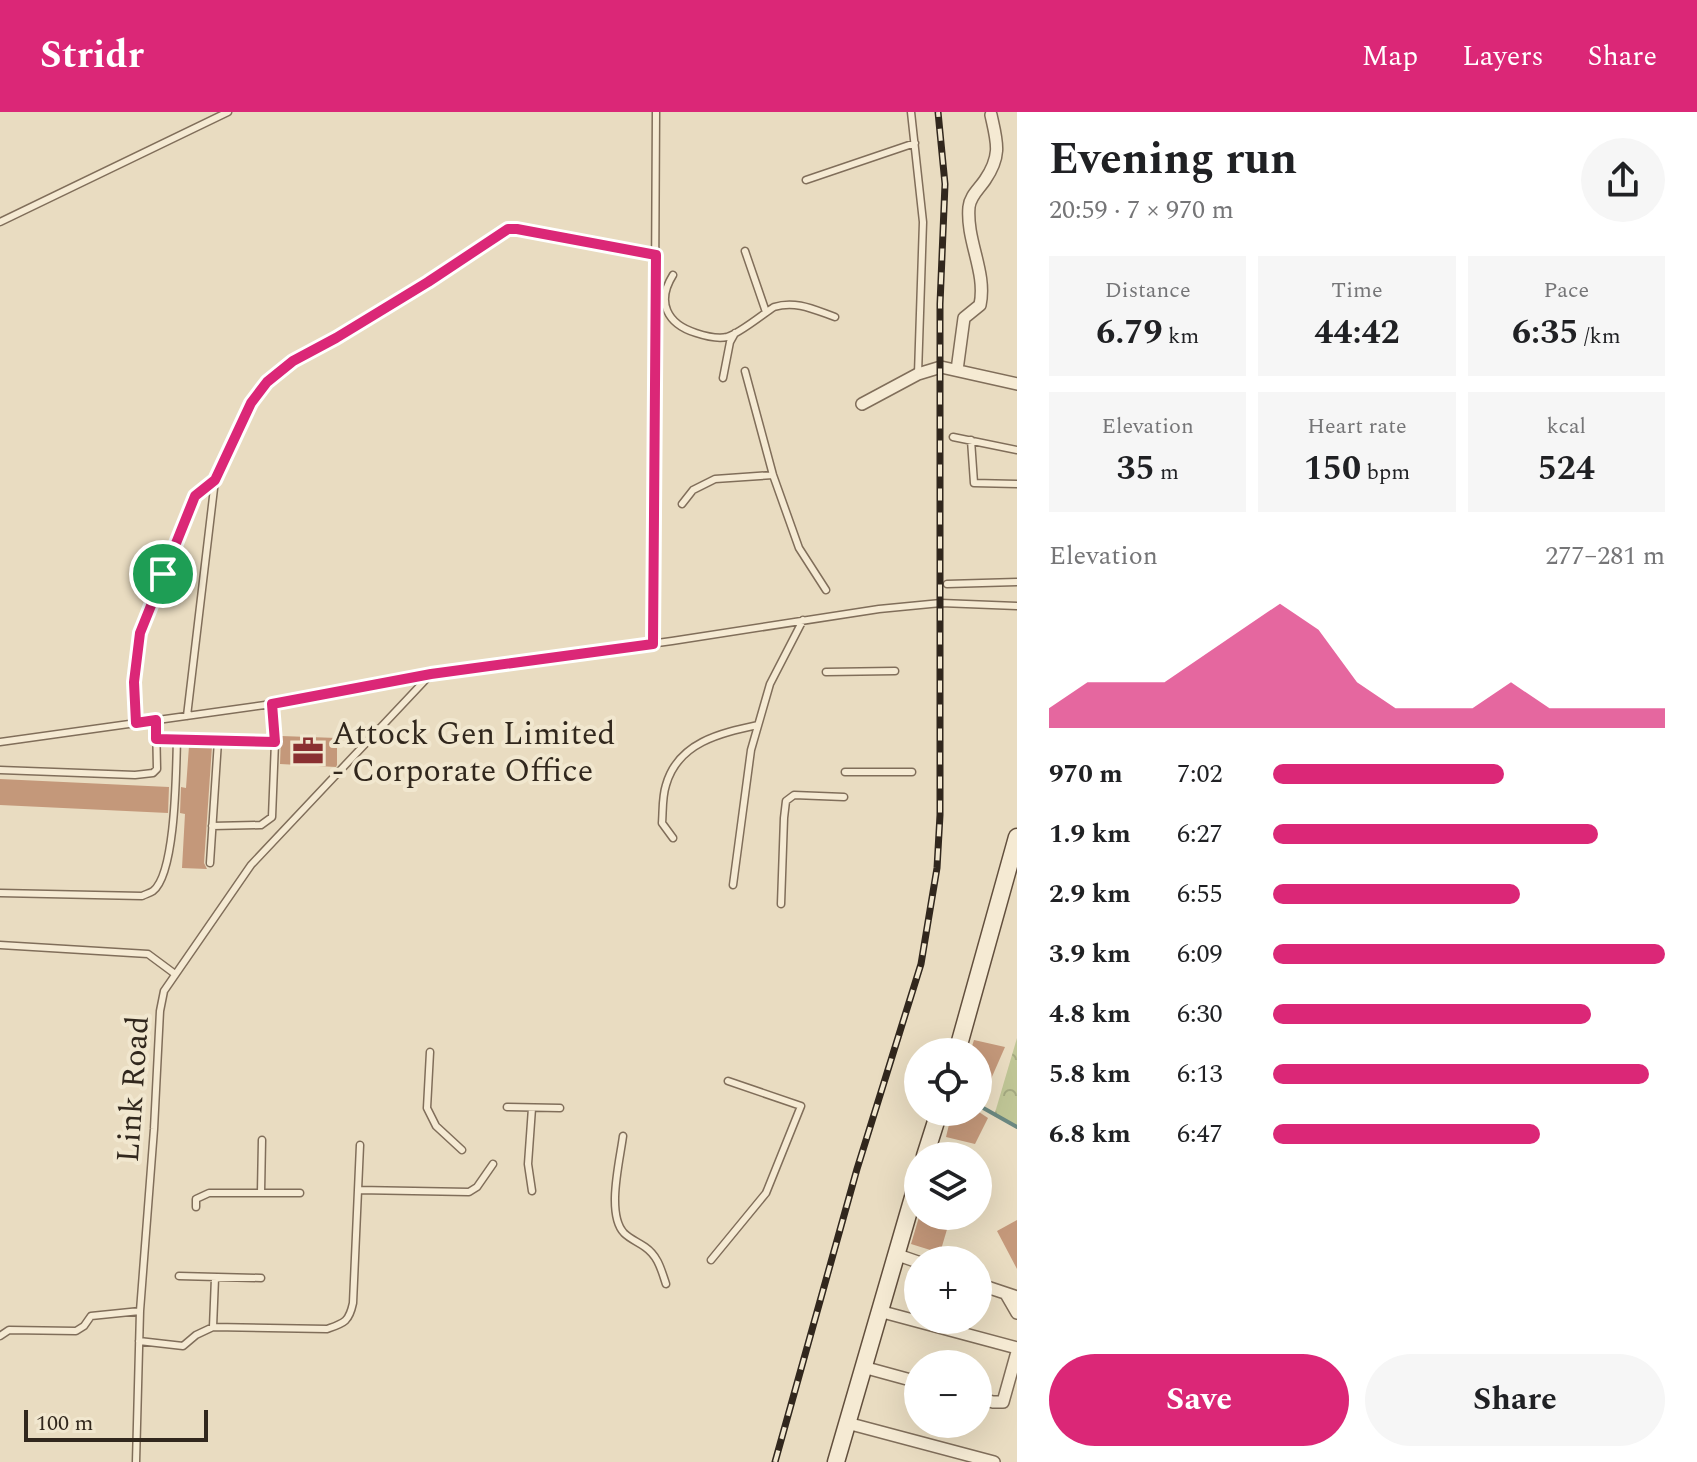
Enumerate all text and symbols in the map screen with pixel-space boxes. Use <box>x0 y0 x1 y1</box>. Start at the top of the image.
text: Stridr <box>40 27 144 85</box>
text: Map <box>1362 35 1418 78</box>
text: Layers <box>1462 35 1544 78</box>
text: Share <box>1588 35 1657 78</box>
text: Evening run <box>1049 126 1297 193</box>
button: share <box>1581 138 1665 222</box>
text: 20:59 · 7 × 970 m <box>1049 190 1234 230</box>
text: Distance <box>1105 274 1191 307</box>
text: Time <box>1331 274 1383 307</box>
text: Pace <box>1544 274 1589 307</box>
text: 6.79 <box>1096 307 1162 359</box>
text: 44:42 <box>1314 307 1400 359</box>
text: 6:35 <box>1512 307 1578 359</box>
text: km <box>1162 320 1199 353</box>
text: /km <box>1578 320 1621 353</box>
text: Elevation <box>1102 410 1194 443</box>
text: Heart rate <box>1307 410 1407 443</box>
text: kcal <box>1547 410 1586 443</box>
text: 35 <box>1116 443 1155 495</box>
text: 150 <box>1304 443 1361 495</box>
text: 524 <box>1538 443 1595 495</box>
text: m <box>1155 456 1179 489</box>
text: bpm <box>1361 456 1410 489</box>
text: Elevation <box>1049 536 1158 576</box>
text: 277–281 m <box>1545 536 1665 576</box>
pin <box>129 540 197 608</box>
icon: arrive <box>141 552 185 596</box>
place label: Attock Gen Limited - Corporate Office <box>332 710 615 796</box>
office icon: Attock Gen Limited - Corporate Office <box>291 734 325 768</box>
text: 970 m <box>1049 754 1123 794</box>
text: 7:02 <box>1177 754 1223 794</box>
text: 1.9 km <box>1049 814 1131 854</box>
text: 6:27 <box>1177 814 1223 854</box>
text: 2.9 km <box>1049 874 1131 914</box>
text: 6:55 <box>1177 874 1223 914</box>
text: 3.9 km <box>1049 934 1131 974</box>
text: 6:09 <box>1177 934 1223 974</box>
text: 4.8 km <box>1049 994 1131 1034</box>
text: 6:30 <box>1177 994 1223 1034</box>
street label: Link Road <box>104 1014 163 1164</box>
map controls <box>904 1038 992 1438</box>
button: locate <box>904 1038 992 1126</box>
text: 5.8 km <box>1049 1054 1131 1094</box>
text: 6:13 <box>1177 1054 1223 1094</box>
text: 6.8 km <box>1049 1114 1131 1154</box>
text: 6:47 <box>1177 1114 1223 1154</box>
button: layers <box>904 1142 992 1230</box>
button: + <box>904 1246 992 1334</box>
button: − <box>904 1350 992 1438</box>
button: Save <box>1049 1354 1349 1446</box>
button: Share <box>1365 1354 1665 1446</box>
scale bar <box>24 1406 208 1442</box>
text: 100 m <box>36 1407 93 1440</box>

